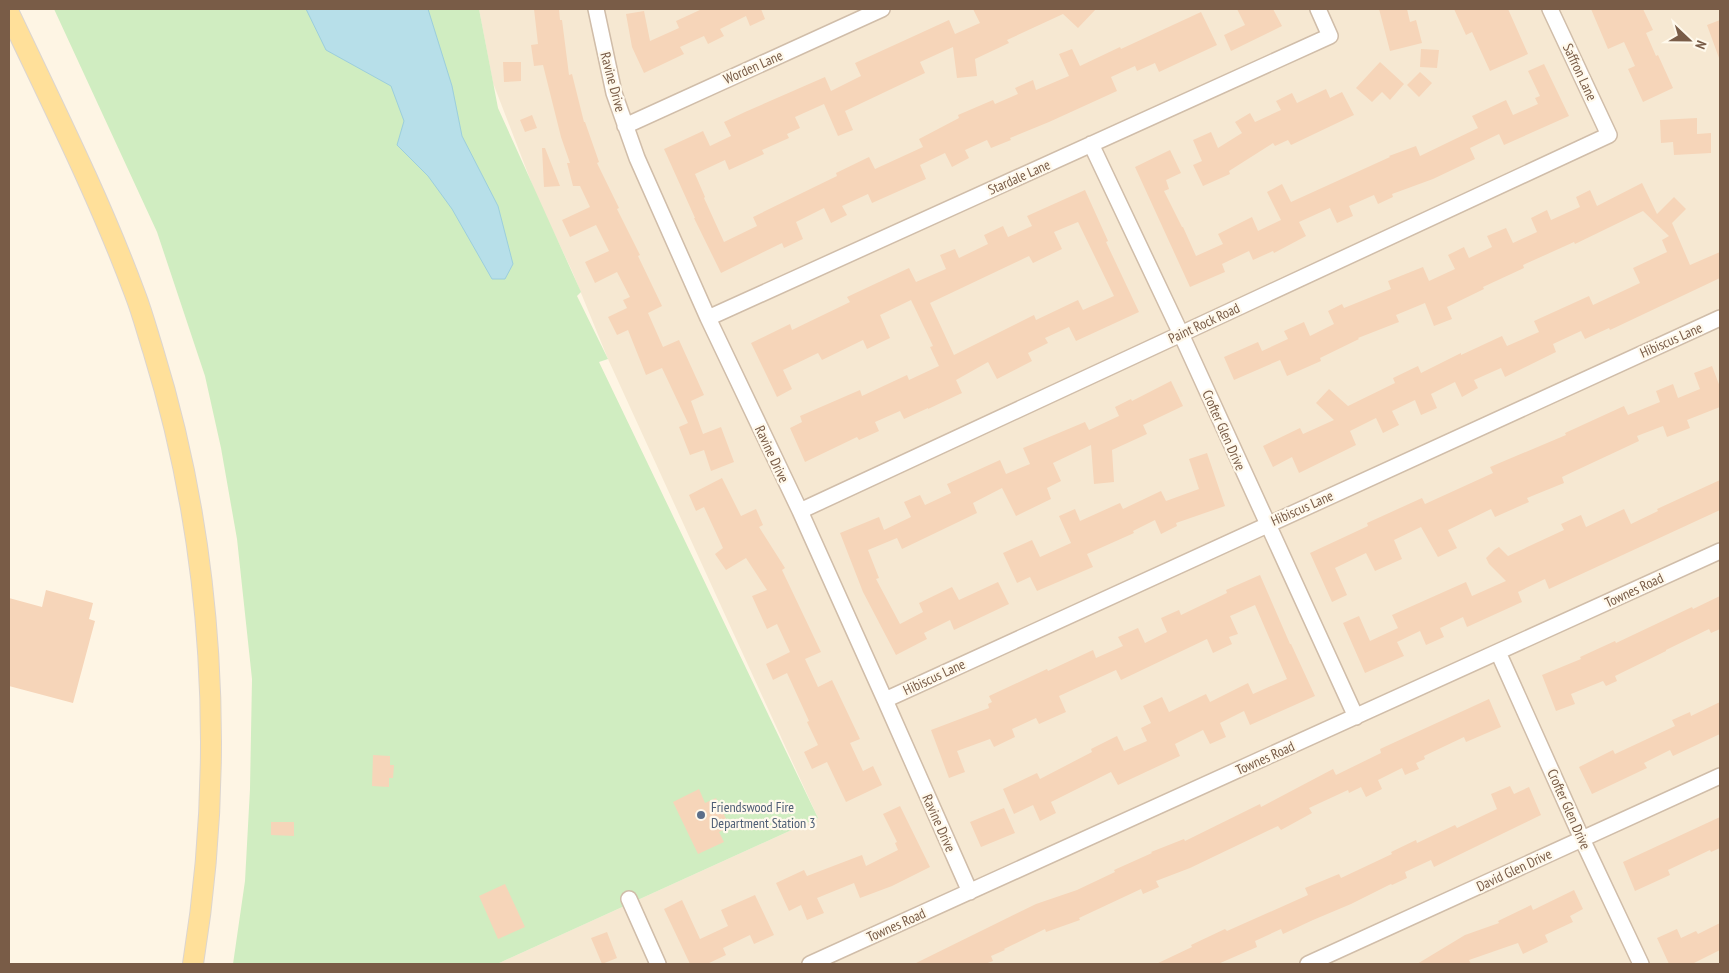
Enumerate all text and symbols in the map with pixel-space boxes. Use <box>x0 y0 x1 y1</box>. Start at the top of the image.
north arrow <box>1664 15 1714 65</box>
text: N <box>1691 38 1711 52</box>
street label: Saffron Lane <box>1559 41 1601 104</box>
street label: Worden Lane <box>721 46 786 88</box>
street label: Ravine Drive <box>596 50 630 114</box>
street label: Stardale Lane <box>985 155 1053 199</box>
street label: Paint Rock Road <box>1165 299 1243 347</box>
street label: Hibiscus Lane <box>1637 318 1705 362</box>
street label: Crofter Glen Drive <box>1198 387 1250 473</box>
street label: Ravine Drive <box>751 422 793 486</box>
street label: Hibiscus Lane <box>1268 486 1336 530</box>
street label: Townes Road <box>1602 569 1666 611</box>
street label: Hibiscus Lane <box>900 655 968 699</box>
street label: Townes Road <box>1233 737 1297 779</box>
street label: Crofter Glen Drive <box>1543 766 1595 852</box>
street label: Ravine Drive <box>918 791 960 855</box>
place label: Friendswood Fire Department Station 3 <box>711 798 816 832</box>
marker: Friendswood Fire Department Station 3 <box>695 809 707 821</box>
street label: David Glen Drive <box>1474 845 1555 895</box>
street label: Townes Road <box>864 904 928 946</box>

